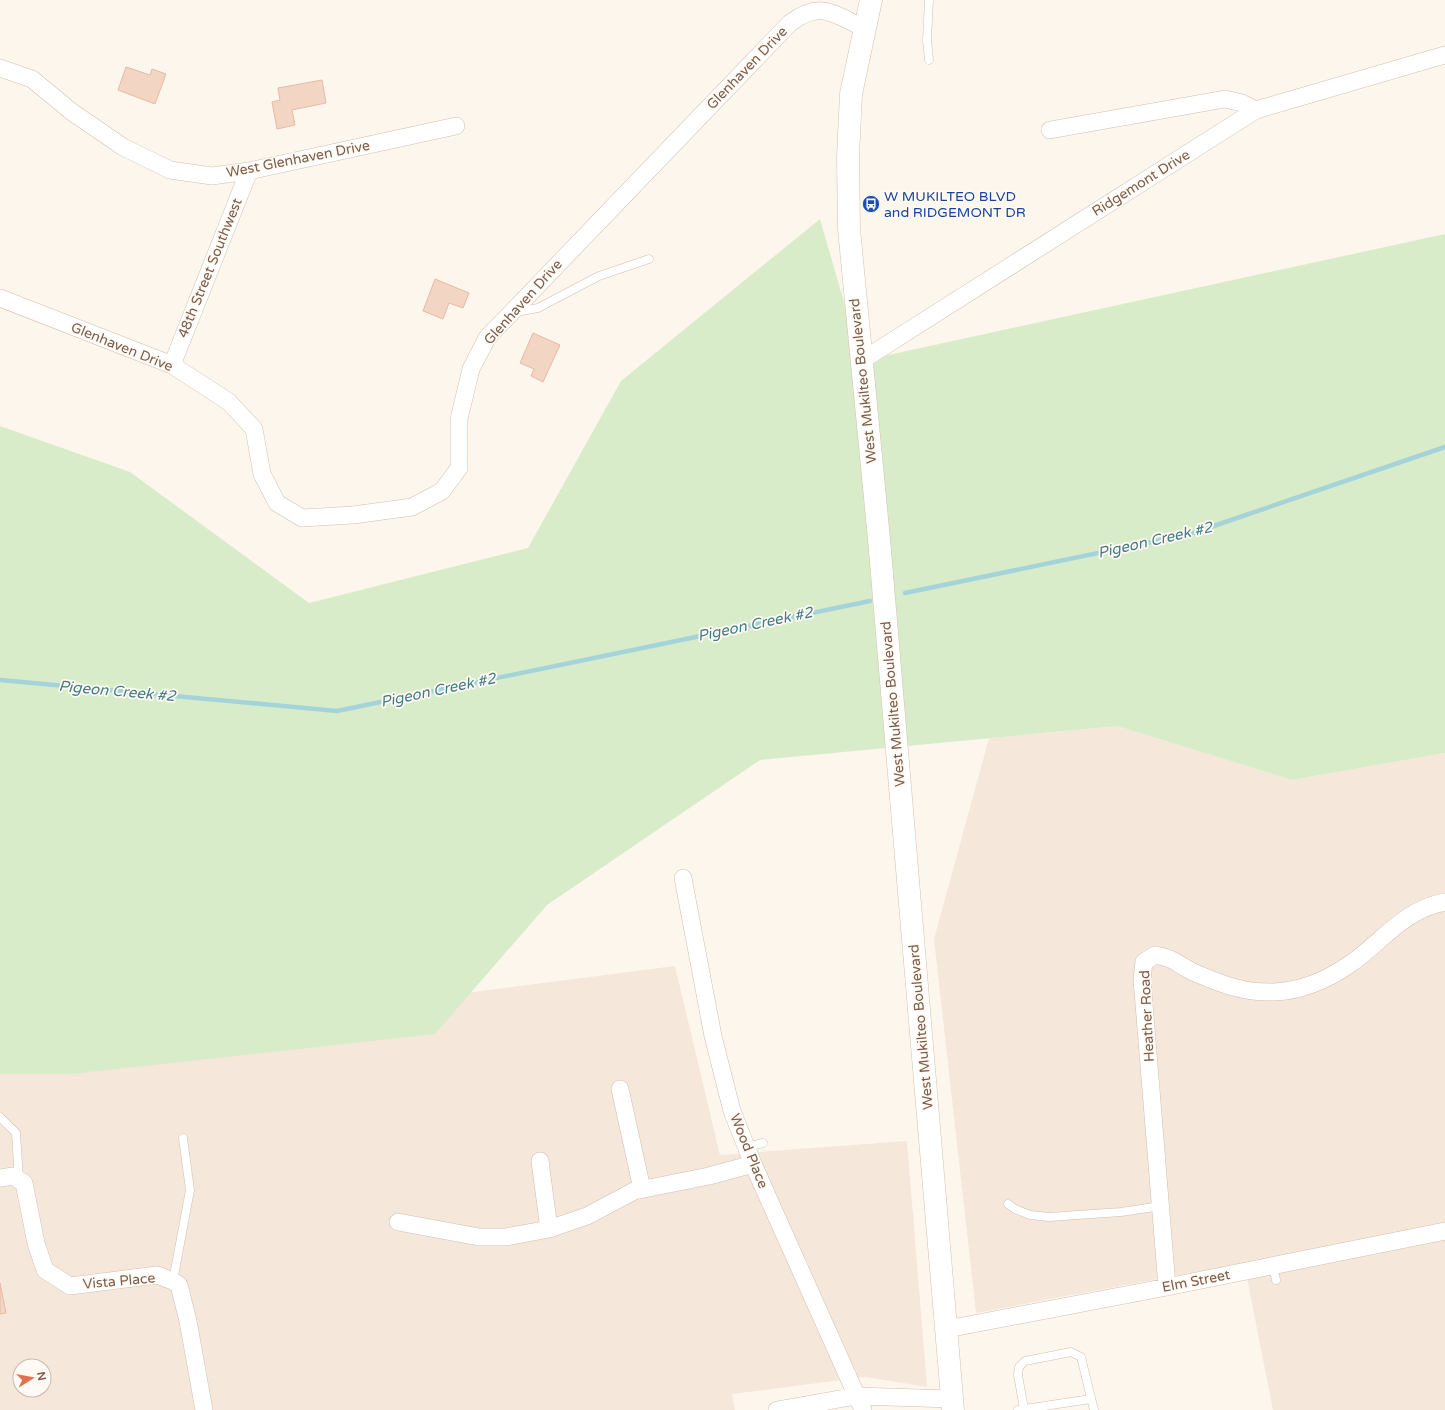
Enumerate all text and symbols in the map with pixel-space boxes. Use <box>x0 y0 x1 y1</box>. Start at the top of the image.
street label: Glenhaven Drive <box>703 23 791 113</box>
street label: West Glenhaven Drive <box>225 137 371 181</box>
street label: Ridgemont Drive <box>1089 146 1193 220</box>
place label: W MUKILTEO BLVD and RIDGEMONT DR <box>884 188 1026 221</box>
bus stop icon: W MUKILTEO BLVD and RIDGEMONT DR <box>861 194 881 214</box>
street label: 48th Street Southwest <box>174 195 246 340</box>
street label: Glenhaven Drive <box>480 256 566 348</box>
street label: West Mukilteo Boulevard <box>846 298 880 464</box>
street label: Glenhaven Drive <box>68 319 176 375</box>
water label: Pigeon Creek #2 <box>1096 518 1216 562</box>
water label: Pigeon Creek #2 <box>696 603 816 645</box>
street label: West Mukilteo Boulevard <box>877 621 909 787</box>
water label: Pigeon Creek #2 <box>379 669 499 711</box>
water label: Pigeon Creek #2 <box>58 677 178 705</box>
street label: West Mukilteo Boulevard <box>905 944 937 1110</box>
street label: Heather Road <box>1136 970 1158 1062</box>
street label: Wood Place <box>726 1111 772 1191</box>
street label: Elm Street <box>1161 1266 1232 1296</box>
street label: Vista Place <box>82 1269 156 1293</box>
north arrow <box>12 1358 52 1398</box>
text: N <box>34 1371 49 1382</box>

